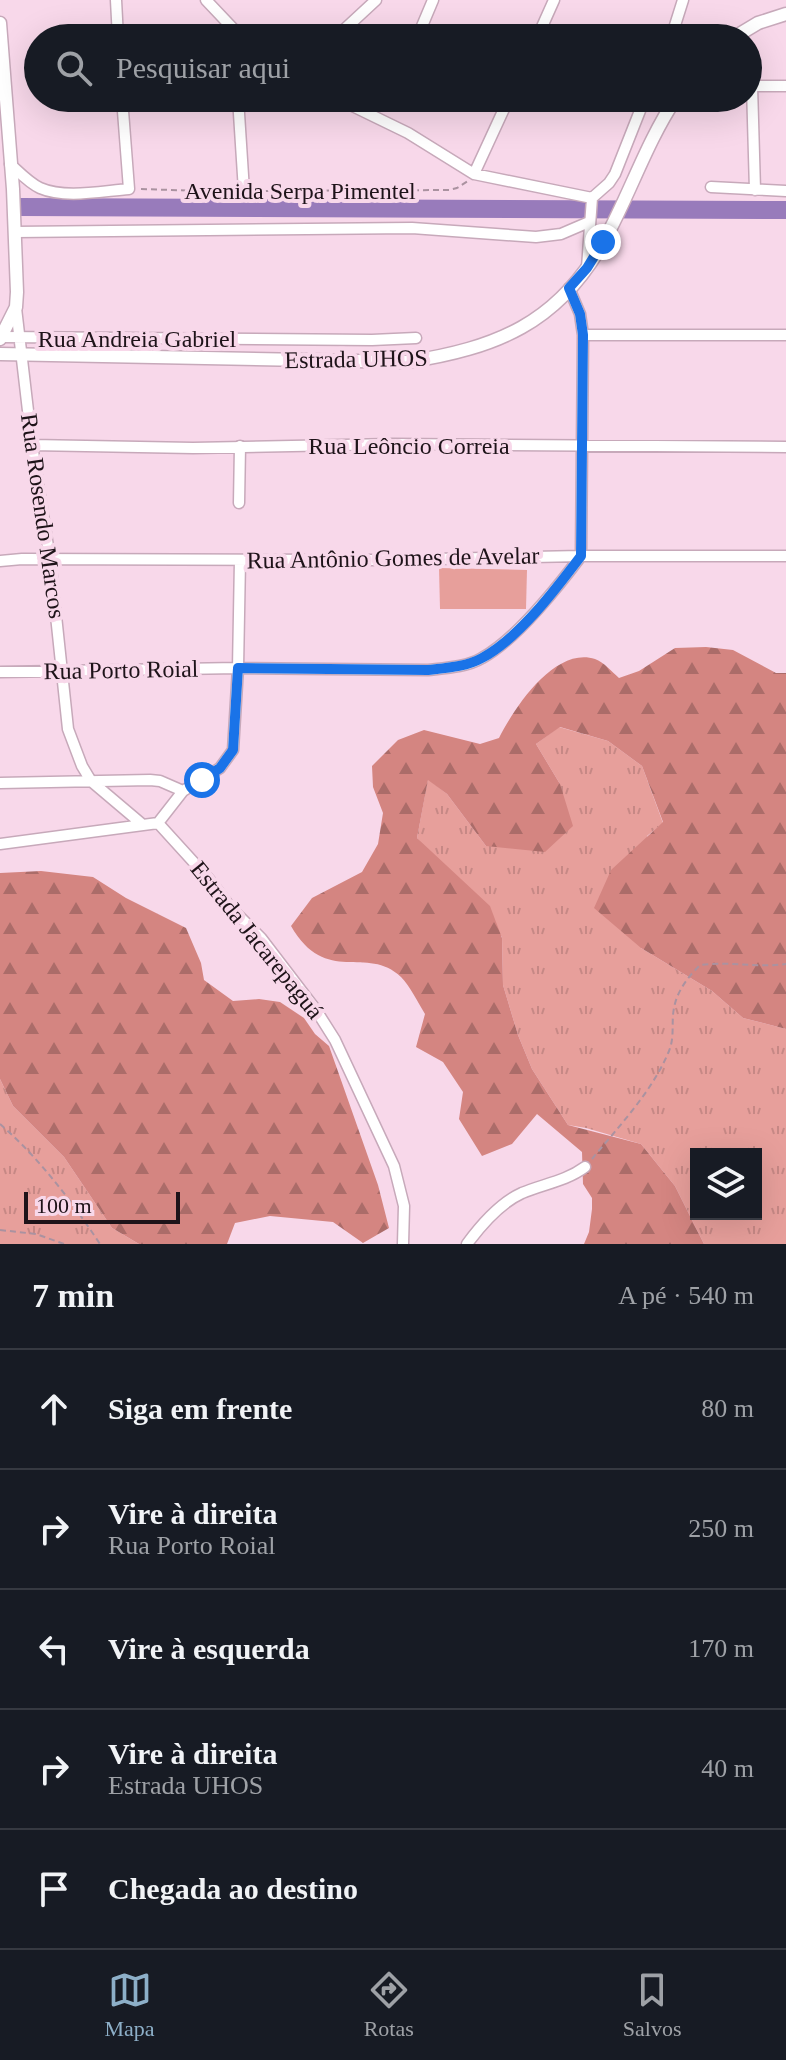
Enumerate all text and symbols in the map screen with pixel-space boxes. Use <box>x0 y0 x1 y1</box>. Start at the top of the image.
search box <box>24 24 762 112</box>
icon: search <box>52 46 96 90</box>
text: Pesquisar aqui <box>116 51 290 84</box>
street label: Avenida Serpa Pimentel <box>184 178 416 204</box>
route end <box>585 224 621 260</box>
street label: Rua Andreia Gabriel <box>38 326 237 352</box>
street label: Estrada UHOS <box>284 345 428 373</box>
street label: Rua Rosendo Marcos <box>16 412 70 620</box>
street label: Rua Leôncio Correia <box>308 433 510 459</box>
street label: Rua Antônio Gomes de Avelar <box>246 542 540 574</box>
street label: Rua Porto Roial <box>43 656 199 684</box>
route start <box>184 762 220 798</box>
street label: Estrada Jacarepaguá <box>185 856 329 1024</box>
map controls <box>690 1148 762 1220</box>
button: layers <box>690 1148 762 1220</box>
scale bar <box>24 1188 180 1224</box>
text: 100 m <box>36 1193 92 1218</box>
text: 7 min <box>32 1277 114 1314</box>
text: A pé · 540 m <box>618 1281 754 1310</box>
icon: ahead <box>32 1387 76 1431</box>
text: Siga em frente <box>108 1392 292 1425</box>
text: 80 m <box>701 1394 754 1423</box>
text: Vire à direita <box>108 1497 277 1530</box>
icon: right <box>32 1507 76 1551</box>
text: 250 m <box>688 1514 754 1543</box>
text: Rua Porto Roial <box>108 1531 276 1560</box>
icon: left <box>32 1627 76 1671</box>
text: Vire à esquerda <box>108 1632 310 1665</box>
text: 170 m <box>688 1634 754 1663</box>
text: Vire à direita <box>108 1737 277 1770</box>
icon: right <box>32 1747 76 1791</box>
text: 40 m <box>701 1754 754 1783</box>
text: Estrada UHOS <box>108 1771 263 1800</box>
icon: arrive <box>32 1867 76 1911</box>
text: Chegada ao destino <box>108 1872 358 1905</box>
tab: Mapa <box>105 1968 155 2042</box>
tab: Rotas <box>364 1968 414 2042</box>
tab: Salvos <box>623 1968 681 2042</box>

